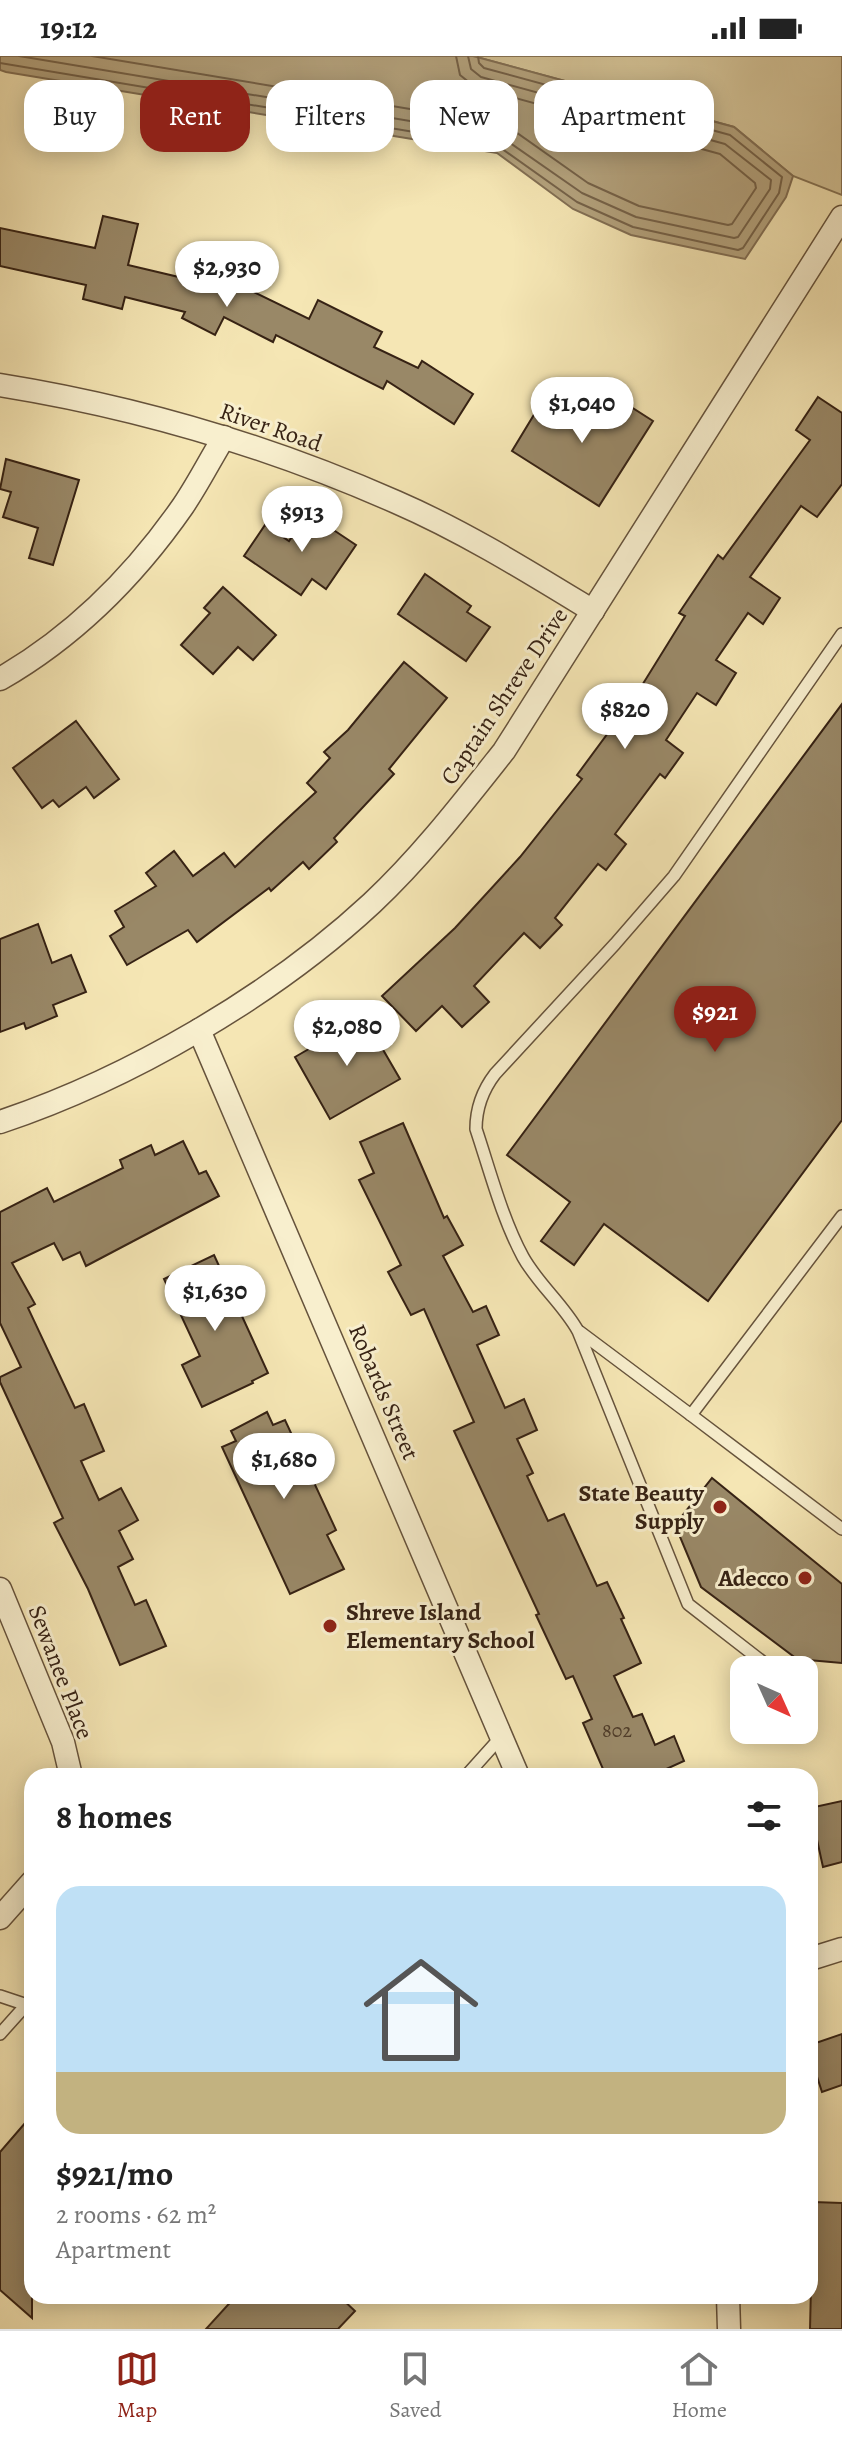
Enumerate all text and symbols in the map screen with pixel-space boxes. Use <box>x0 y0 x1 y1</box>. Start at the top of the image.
text: 19:12 <box>40 8 97 48</box>
chip: Buy <box>24 80 124 152</box>
chip: Rent <box>140 80 250 152</box>
chip: Filters <box>266 80 394 152</box>
chip: New <box>410 80 518 152</box>
chip: Apartment <box>534 80 714 152</box>
pin: $2,930 <box>162 241 292 309</box>
text: $2,930 <box>193 249 261 284</box>
pin: $1,040 <box>517 377 647 445</box>
text: $1,040 <box>549 385 615 420</box>
street label: River Road <box>216 395 326 459</box>
pin: $913 <box>255 486 349 554</box>
text: $913 <box>280 494 324 529</box>
street label: Captain Shreve Drive <box>433 601 575 791</box>
pin: $820 <box>578 683 672 751</box>
text: $820 <box>600 691 650 726</box>
pin: $921 <box>668 986 762 1054</box>
text: $921 <box>692 994 738 1029</box>
pin: $2,080 <box>282 1000 412 1068</box>
text: $2,080 <box>312 1008 382 1043</box>
pin: $1,630 <box>150 1265 280 1333</box>
text: $1,630 <box>183 1273 247 1308</box>
street label: Robards Street <box>341 1319 427 1465</box>
pin: $1,680 <box>219 1433 349 1501</box>
text: $1,680 <box>251 1441 317 1476</box>
place label: State Beauty Supply <box>578 1477 705 1537</box>
marker: State Beauty Supply <box>711 1498 729 1516</box>
place label: Adecco <box>717 1562 789 1594</box>
marker: Adecco <box>796 1569 814 1587</box>
place label: Shreve Island Elementary School <box>346 1596 535 1656</box>
street label: Sewanee Place <box>21 1600 101 1744</box>
marker: Shreve Island Elementary School <box>321 1617 339 1635</box>
north arrow <box>730 1656 818 1744</box>
map controls <box>730 1656 818 1744</box>
house number: 802 <box>602 1717 632 1744</box>
text: 8 homes <box>56 1793 172 1840</box>
icon: filters <box>742 1794 786 1838</box>
icon: home <box>349 1938 493 2082</box>
text: $921/mo <box>56 2150 173 2197</box>
text: 2 rooms · 62 m² <box>56 2197 216 2232</box>
text: Apartment <box>56 2232 171 2267</box>
tab: Map <box>115 2347 159 2425</box>
tab: Saved <box>389 2347 441 2425</box>
tab: Home <box>672 2347 727 2425</box>

